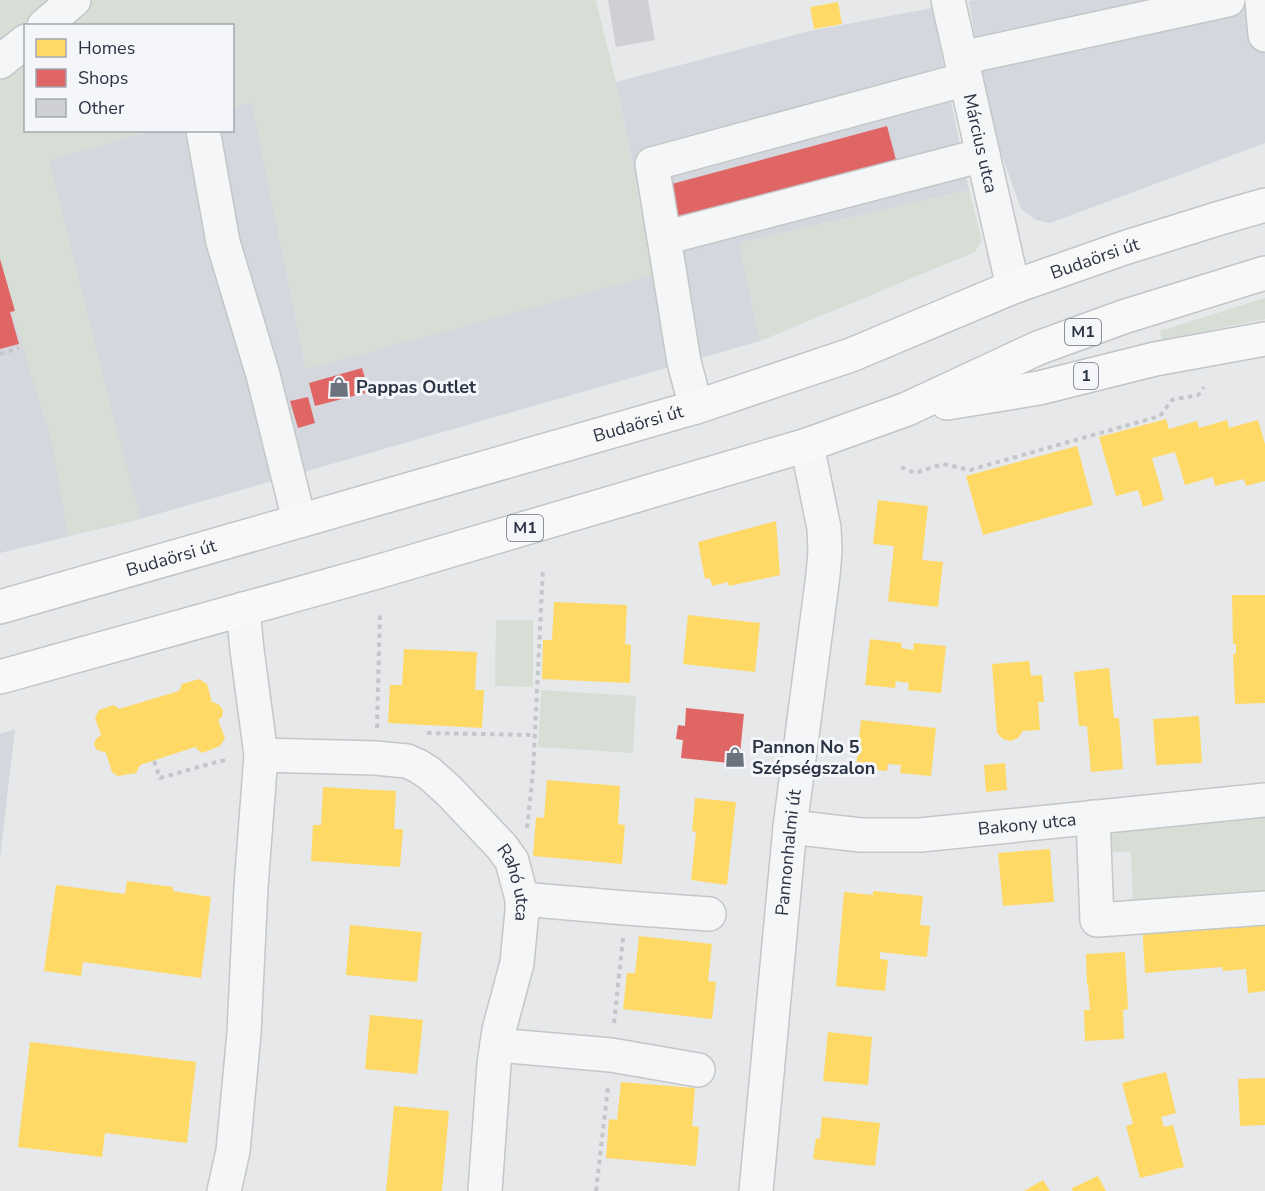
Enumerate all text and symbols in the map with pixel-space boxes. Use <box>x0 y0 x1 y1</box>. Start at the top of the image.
legend <box>24 24 234 132</box>
text: Homes <box>78 36 135 60</box>
text: Shops <box>78 66 128 90</box>
street label: Március utca <box>958 91 1003 195</box>
text: Other <box>78 96 125 120</box>
street label: Budaörsi út <box>1047 232 1143 285</box>
road number: M1 <box>1065 319 1101 345</box>
road number: 1 <box>1074 363 1098 389</box>
shop icon: Pappas Outlet <box>327 375 351 399</box>
place label: Pappas Outlet <box>356 375 476 399</box>
street label: Budaörsi út <box>590 399 687 448</box>
road number: M1 <box>507 515 543 541</box>
street label: Budaörsi út <box>123 533 220 582</box>
place label: Pannon No 5 Szépségszalon <box>752 735 875 780</box>
shop icon: Pannon No 5 Szépségszalon <box>723 745 747 769</box>
street label: Pannonhalmi út <box>770 787 807 917</box>
street label: Bakony utca <box>977 807 1077 841</box>
street label: Rahó utca <box>491 839 534 923</box>

